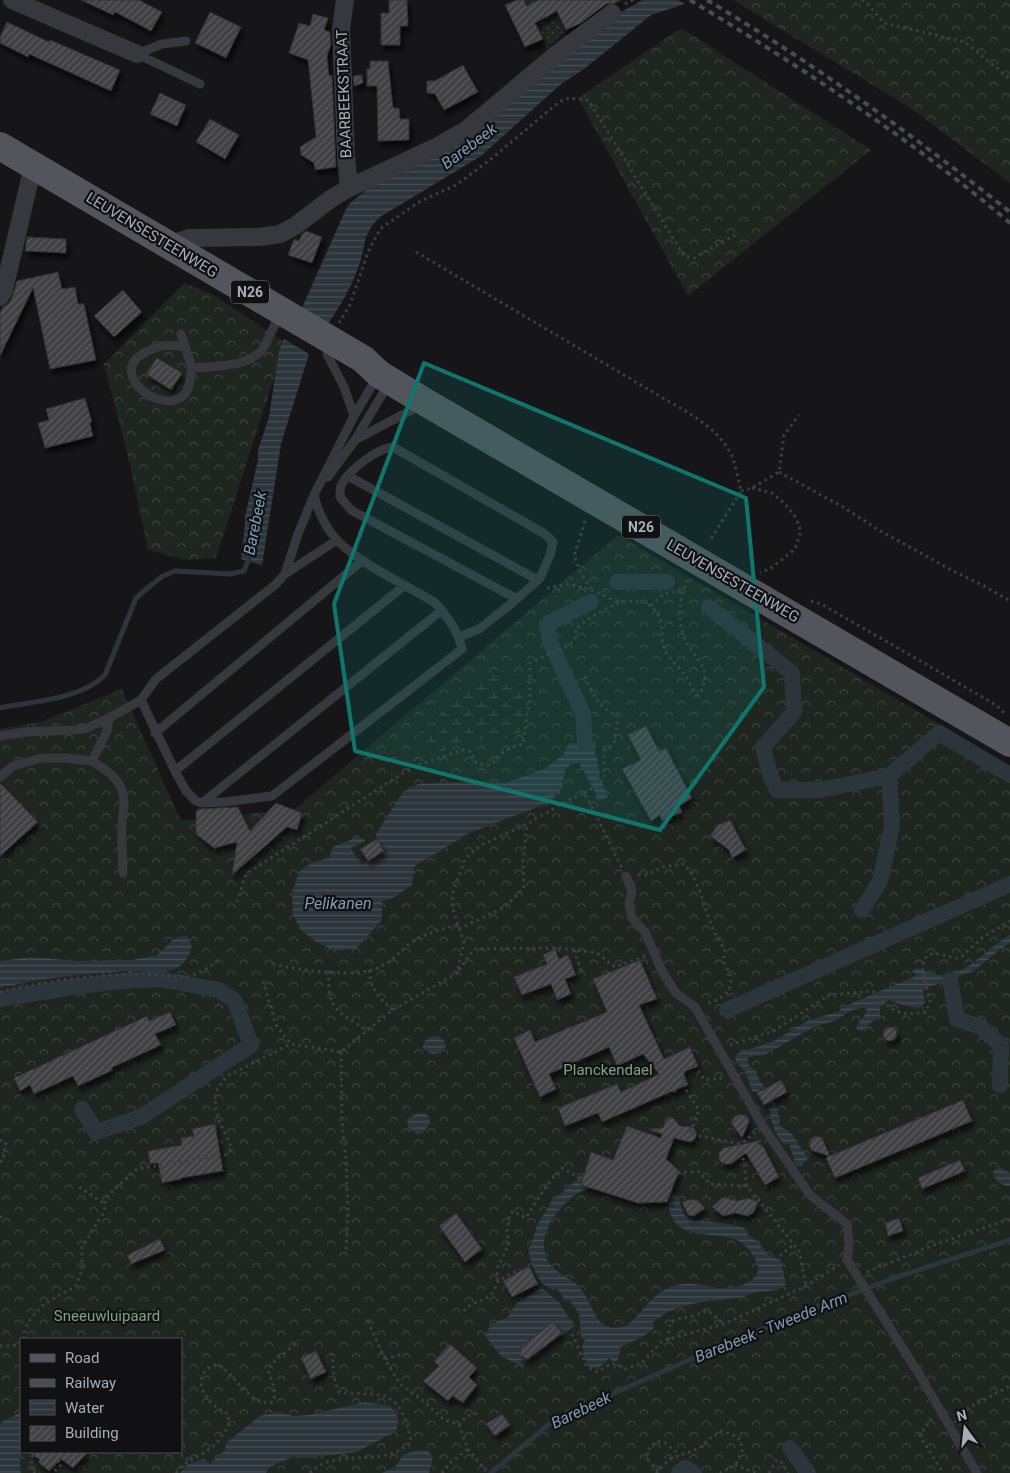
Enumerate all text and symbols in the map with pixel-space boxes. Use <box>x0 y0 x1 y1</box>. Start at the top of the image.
street label: BAARBEEKSTRAAT <box>333 29 355 159</box>
water label: Barebeek <box>438 118 501 173</box>
street label: LEUVENSESTEENWEG <box>83 189 221 281</box>
road number: N26 <box>231 280 269 304</box>
water label: Barebeek <box>240 488 271 556</box>
road number: N26 <box>622 516 660 538</box>
street label: LEUVENSESTEENWEG <box>663 536 803 626</box>
water label: Pelikanen <box>304 894 372 913</box>
park label: Planckendael <box>563 1061 653 1079</box>
water label: Barebeek - Tweede Arm <box>692 1288 850 1366</box>
park label: Sneeuwluipaard <box>54 1307 160 1325</box>
legend <box>20 1338 182 1453</box>
text: Road <box>65 1349 99 1367</box>
text: Railway <box>65 1374 116 1392</box>
water label: Barebeek <box>548 1387 615 1433</box>
text: Water <box>65 1399 104 1417</box>
north arrow <box>940 1403 990 1453</box>
text: N <box>955 1406 968 1424</box>
text: Building <box>65 1424 119 1442</box>

